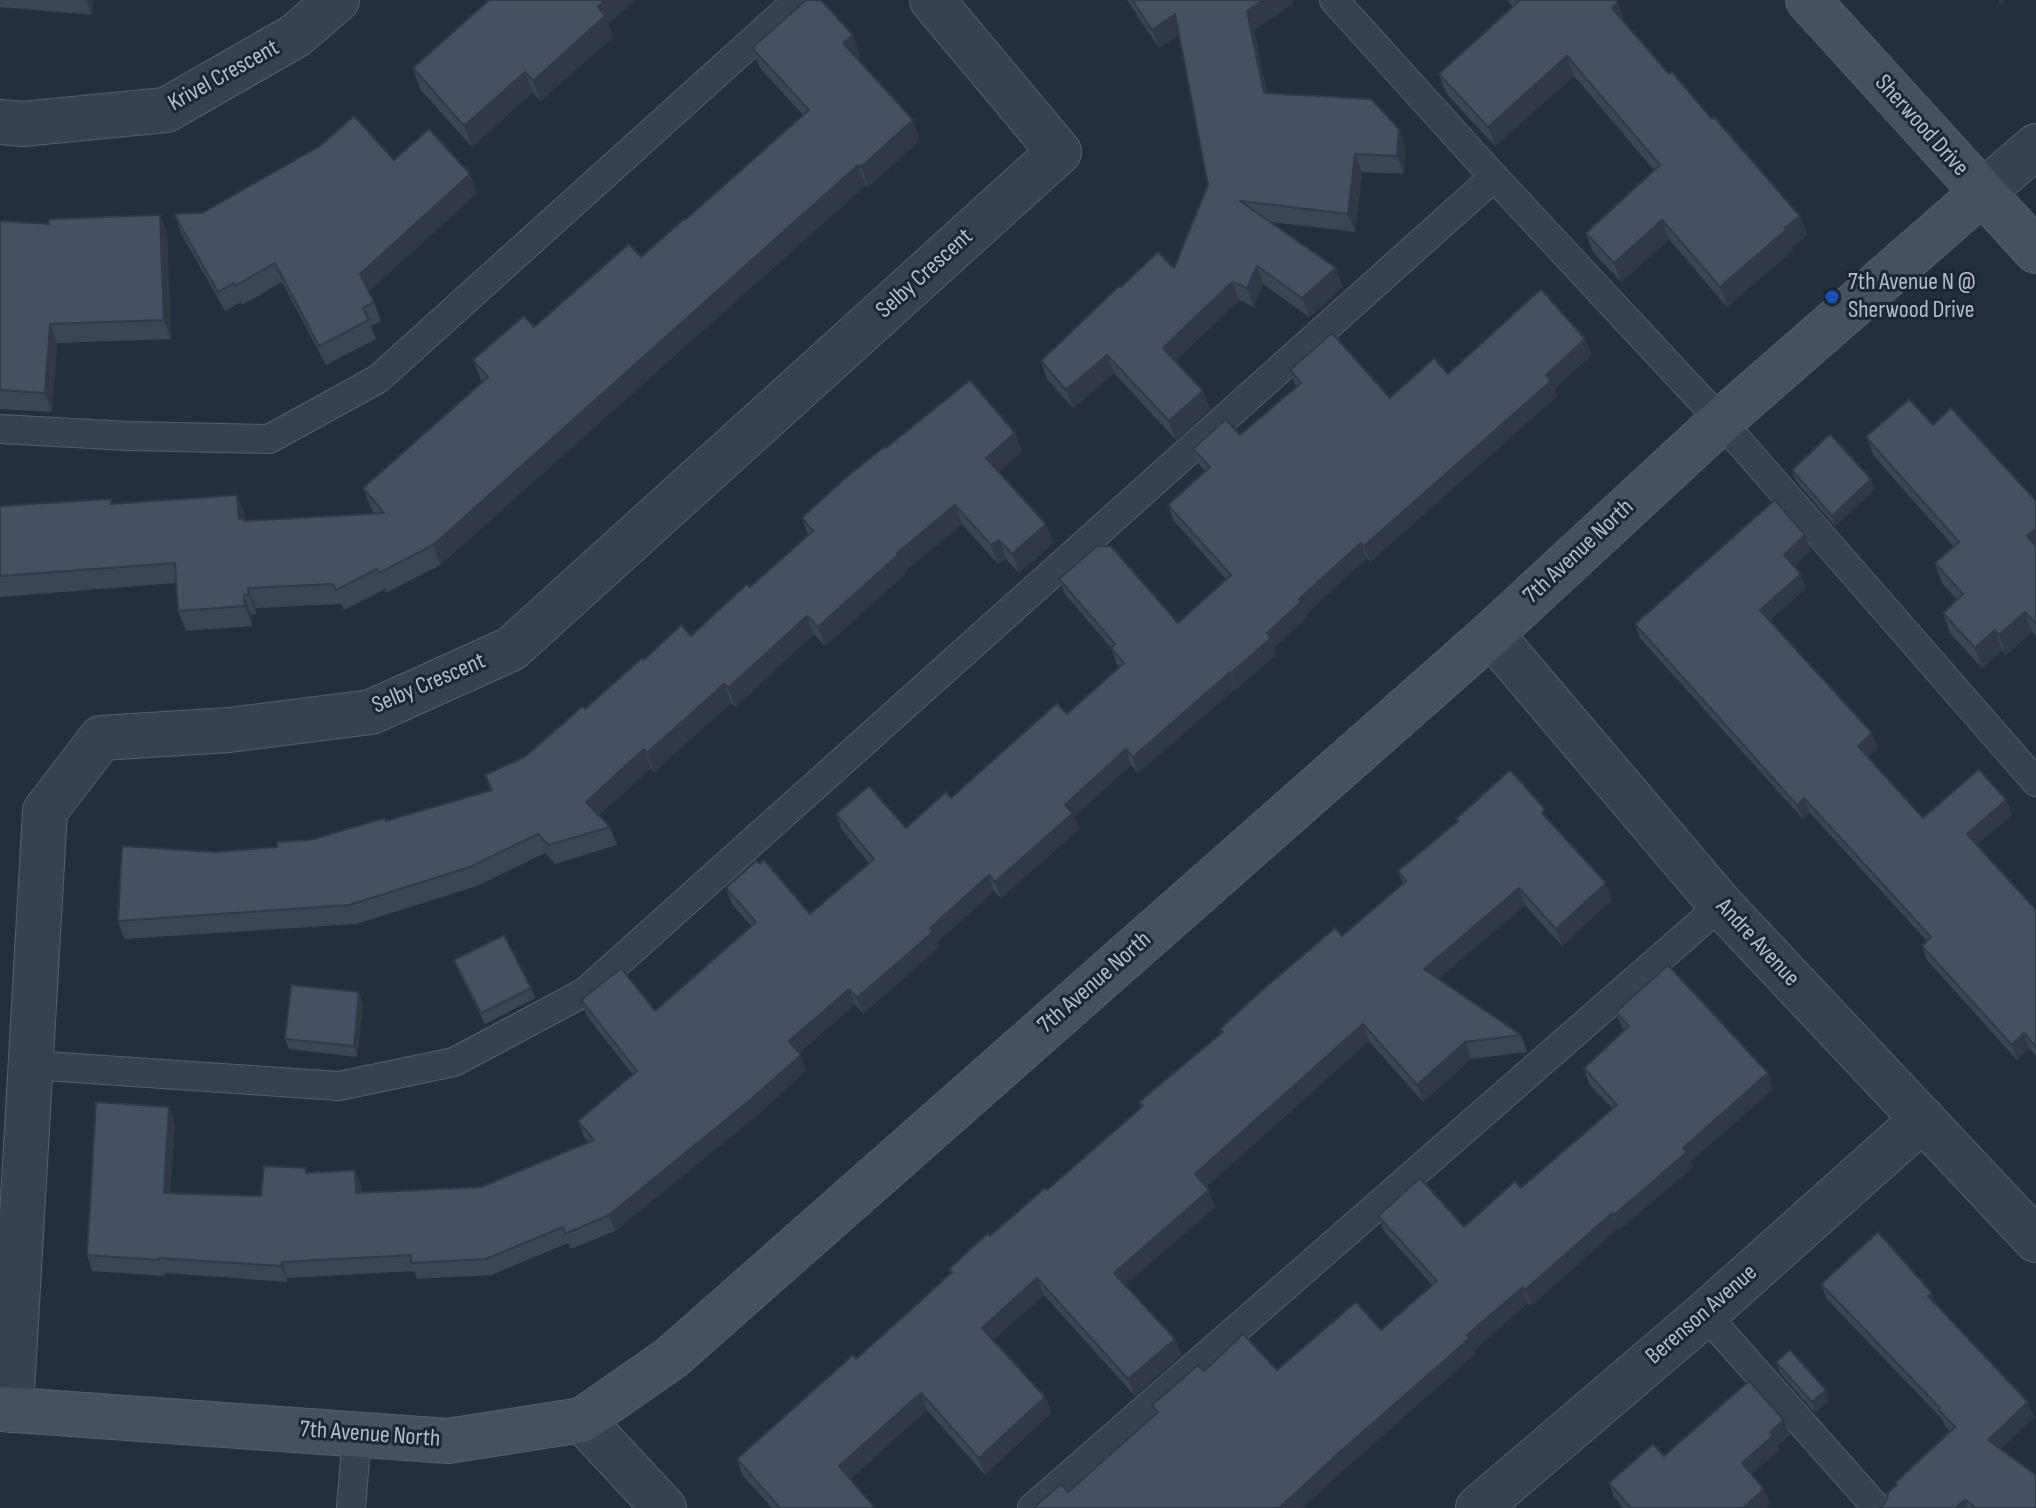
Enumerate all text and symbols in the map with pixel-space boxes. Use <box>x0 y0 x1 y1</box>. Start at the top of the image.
street label: Krivel Crescent <box>164 34 284 118</box>
street label: Sherwood Drive <box>1868 69 1974 183</box>
street label: Selby Crescent <box>871 223 979 325</box>
place label: 7th Avenue N @ Sherwood Drive <box>1848 269 1976 325</box>
marker: 7th Avenue N @ Sherwood Drive <box>1823 288 1841 306</box>
street label: 7th Avenue North <box>1518 493 1640 611</box>
street label: Selby Crescent <box>368 647 490 721</box>
street label: Andre Avenue <box>1709 893 1805 993</box>
street label: 7th Avenue North <box>1032 926 1158 1040</box>
street label: Berenson Avenue <box>1640 1259 1764 1371</box>
street label: 7th Avenue North <box>299 1416 441 1454</box>

